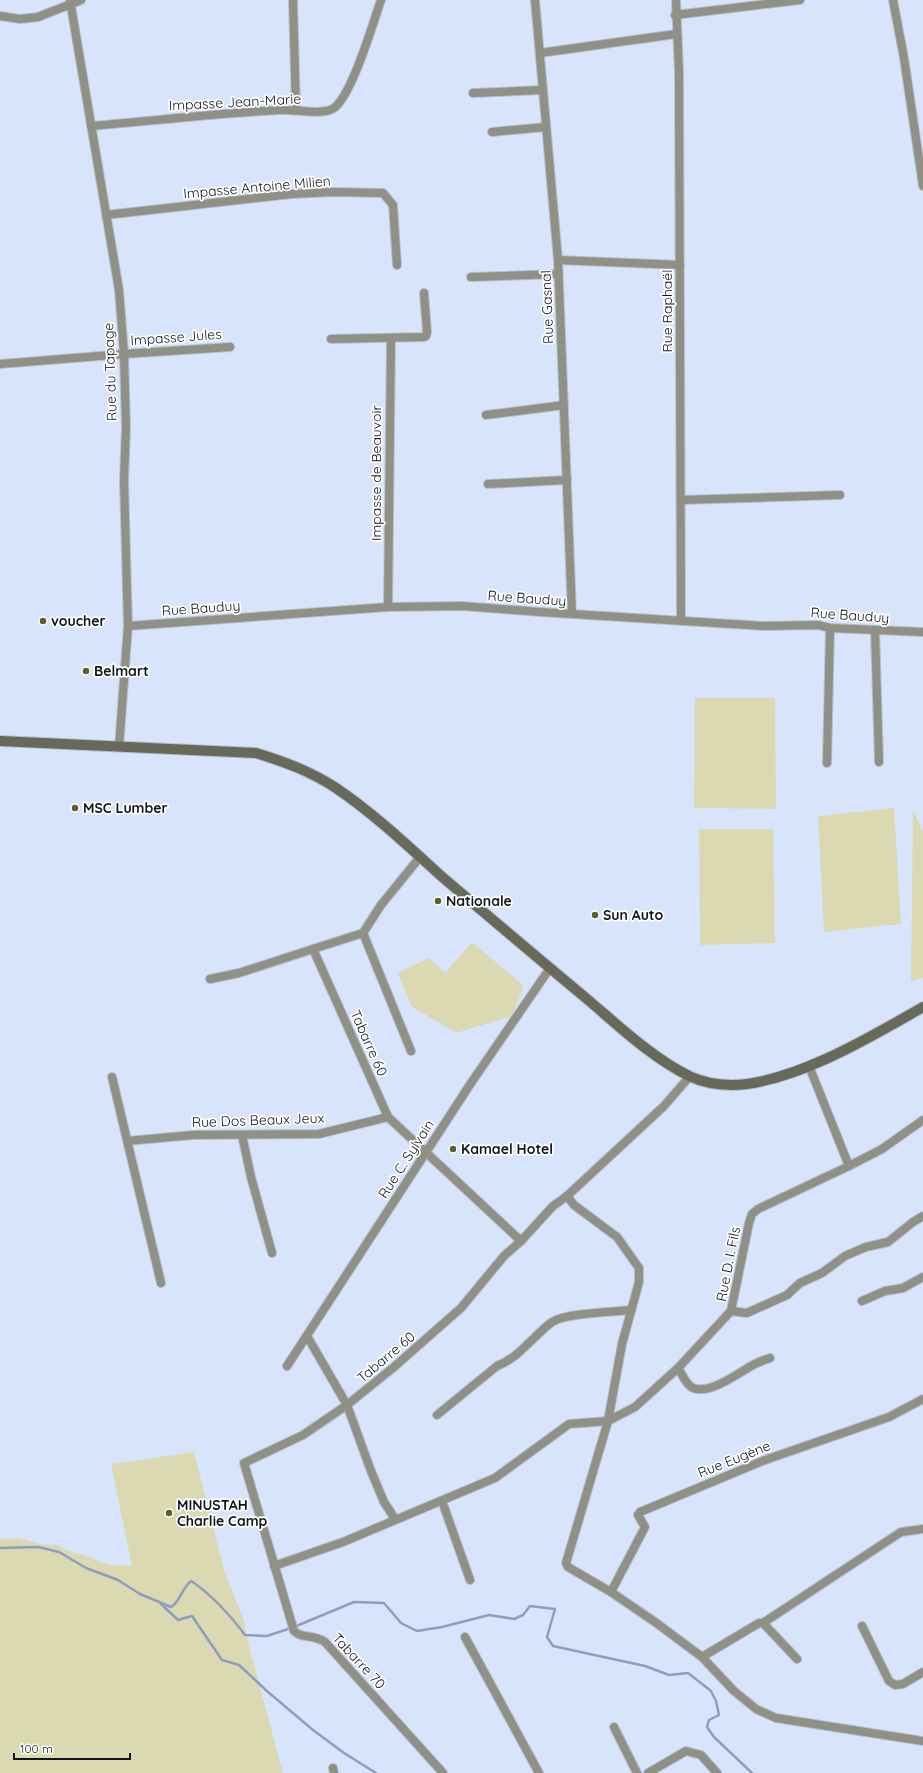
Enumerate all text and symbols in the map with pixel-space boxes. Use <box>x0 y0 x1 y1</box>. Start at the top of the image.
street label: Impasse Jean-Marie <box>168 90 302 114</box>
street label: Impasse Antoine Milien <box>182 172 332 202</box>
street label: Rue Gasnal <box>537 270 557 344</box>
street label: Rue Raphaël <box>658 270 676 352</box>
street label: Rue du Tapage <box>99 322 121 421</box>
street label: Impasse Jules <box>130 325 222 349</box>
street label: Impasse de Beauvoir <box>367 404 385 541</box>
street label: Rue Bauduy <box>487 586 567 610</box>
street label: Rue Bauduy <box>161 596 241 620</box>
street label: Rue Bauduy <box>810 603 890 627</box>
place label: voucher <box>51 612 106 630</box>
marker: voucher <box>38 616 48 626</box>
place label: Belmart <box>94 662 149 680</box>
marker: Belmart <box>81 666 91 676</box>
place label: MSC Lumber <box>83 799 168 817</box>
marker: MSC Lumber <box>70 803 80 813</box>
place label: Nationale <box>446 892 512 910</box>
marker: Nationale <box>433 896 443 906</box>
place label: Sun Auto <box>603 906 664 924</box>
marker: Sun Auto <box>590 910 600 920</box>
street label: Tabarre 60 <box>346 1007 392 1079</box>
street label: Rue Dos Beaux Jeux <box>191 1109 325 1131</box>
street label: Rue C. Sylvain <box>374 1116 438 1202</box>
place label: Kamael Hotel <box>461 1140 553 1158</box>
marker: Kamael Hotel <box>448 1144 458 1154</box>
street label: Rue D. I. Fils <box>712 1225 744 1303</box>
street label: Tabarre 60 <box>353 1327 419 1387</box>
street label: Rue Eugène <box>695 1436 773 1482</box>
place label: MINUSTAH Charlie Camp <box>177 1496 268 1530</box>
marker: MINUSTAH Charlie Camp <box>164 1508 174 1518</box>
street label: Tabarre 70 <box>328 1629 390 1693</box>
scale bar <box>14 1735 130 1761</box>
text: 100 m <box>20 1741 53 1756</box>

